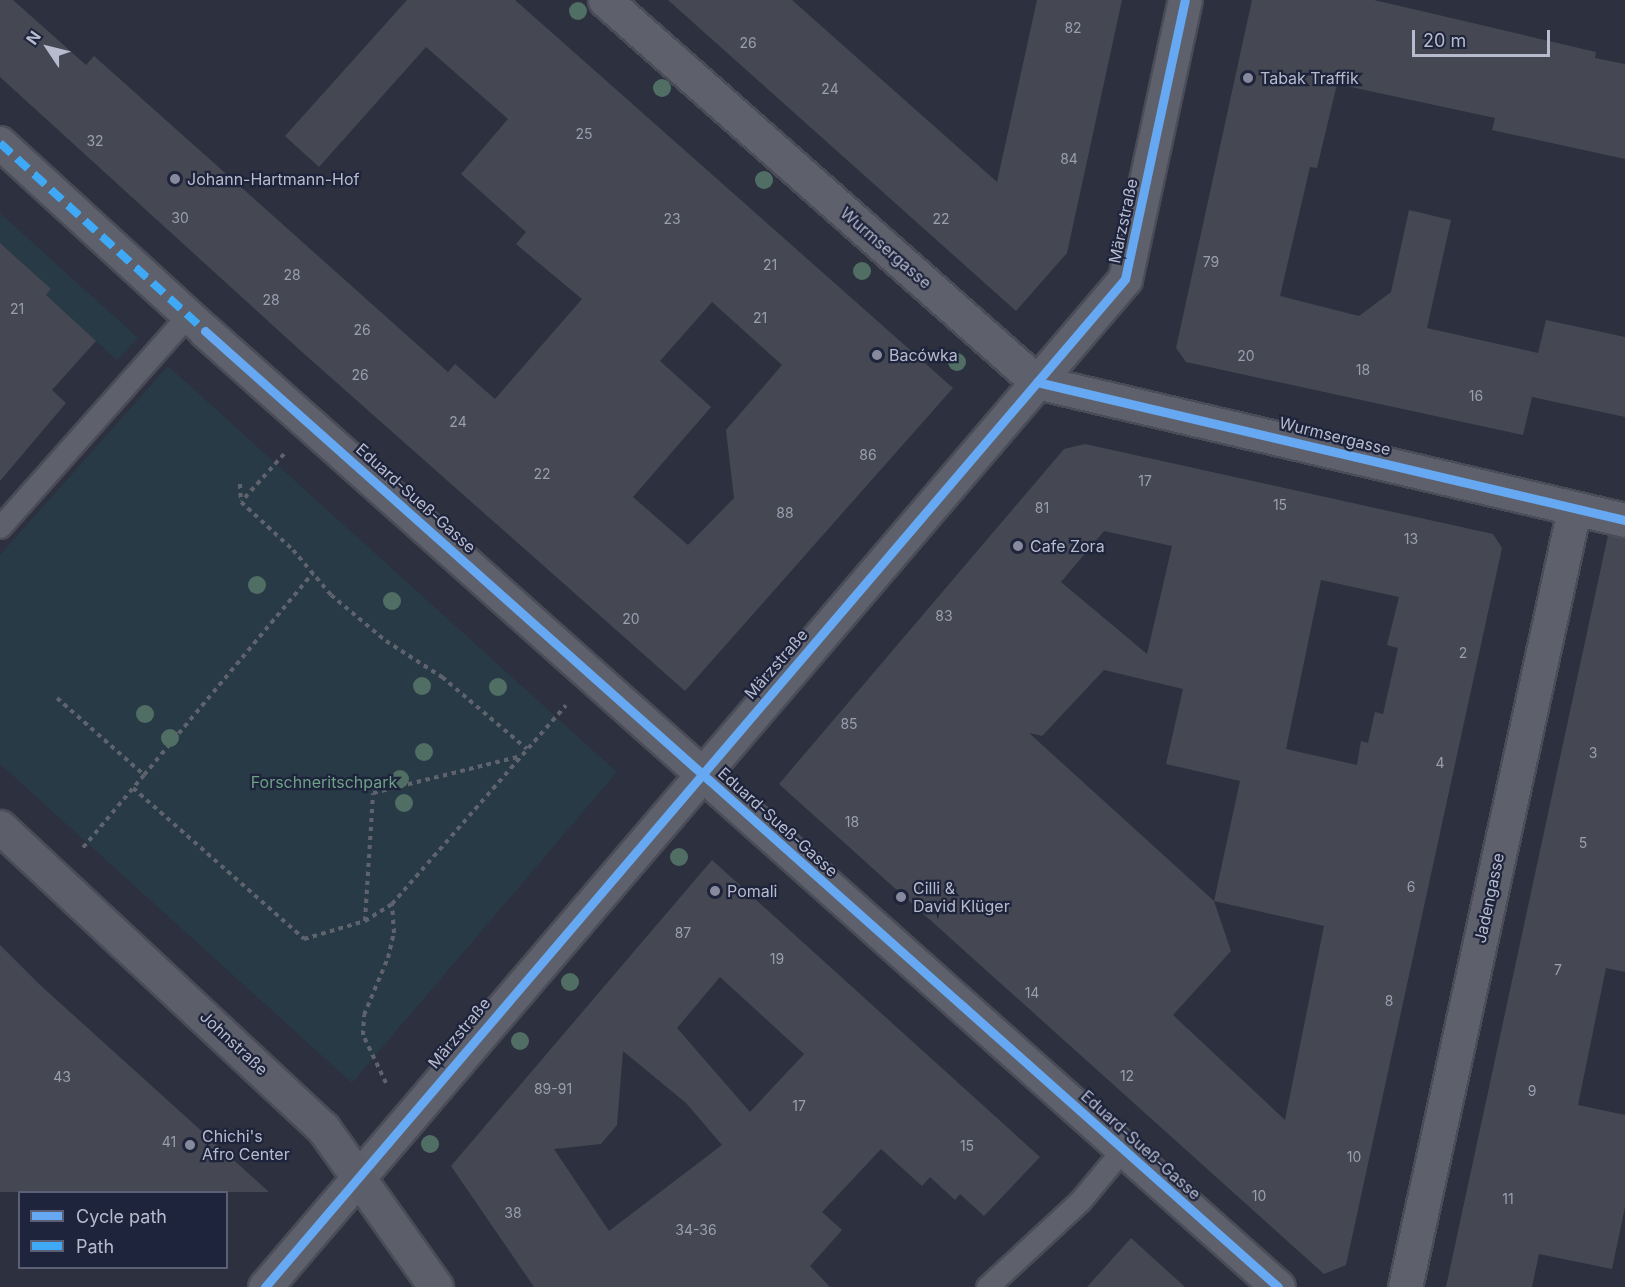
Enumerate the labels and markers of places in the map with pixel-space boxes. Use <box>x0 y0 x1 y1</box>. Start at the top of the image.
place label: Tabak Traffik <box>1260 68 1359 88</box>
marker: Tabak Traffik <box>1241 71 1255 85</box>
place label: Johann-Hartmann-Hof <box>187 169 359 189</box>
marker: Johann-Hartmann-Hof <box>168 172 182 186</box>
place label: Bacówka <box>889 345 958 365</box>
marker: Bacówka <box>870 348 884 362</box>
place label: Cafe Zora <box>1030 536 1105 556</box>
marker: Cafe Zora <box>1011 539 1025 553</box>
place label: Cilli & David Klüger <box>913 878 1010 916</box>
place label: Pomali <box>727 881 777 901</box>
marker: Pomali <box>708 884 722 898</box>
marker: Cilli & David Klüger <box>894 890 908 904</box>
place label: Chichi's Afro Center <box>202 1126 290 1164</box>
marker: Chichi's Afro Center <box>183 1138 197 1152</box>

